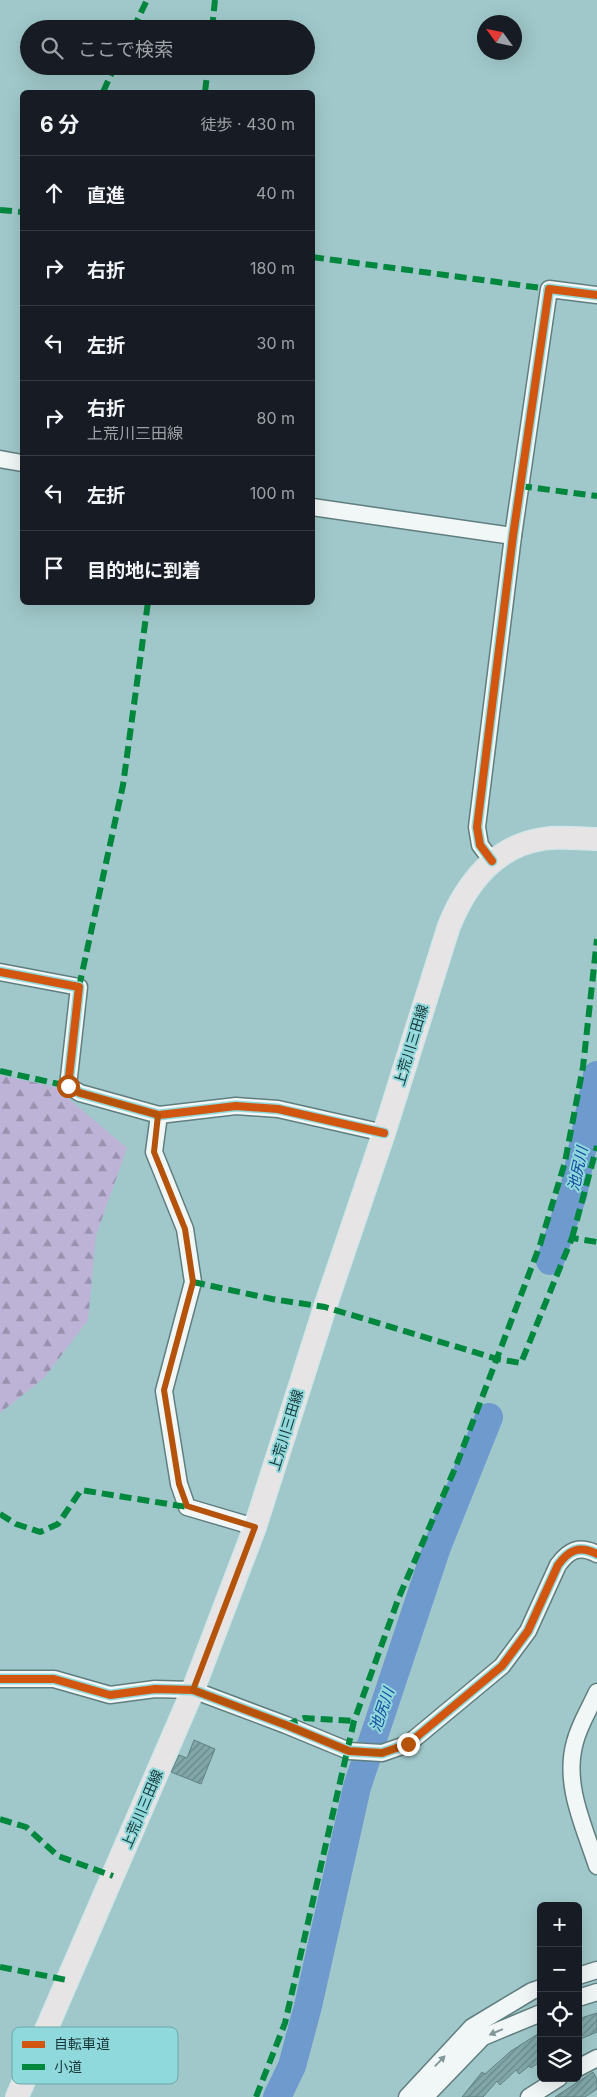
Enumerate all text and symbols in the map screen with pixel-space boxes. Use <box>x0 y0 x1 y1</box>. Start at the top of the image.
north arrow <box>477 15 522 60</box>
search box <box>20 20 315 75</box>
icon: search <box>38 34 66 62</box>
text: ここで検索 <box>78 38 173 61</box>
text: 6 分 <box>40 112 80 137</box>
text: 徒歩 · 430 m <box>201 114 295 134</box>
icon: ahead <box>40 179 68 207</box>
text: 40 m <box>256 183 295 203</box>
text: 直進 <box>87 184 125 207</box>
icon: right <box>40 254 68 282</box>
text: 180 m <box>250 258 295 278</box>
text: 右折 <box>87 259 125 282</box>
icon: left <box>40 329 68 357</box>
text: 30 m <box>257 333 295 353</box>
text: 左折 <box>87 334 125 357</box>
text: 右折 <box>87 397 125 420</box>
icon: right <box>40 404 68 432</box>
text: 80 m <box>256 408 295 428</box>
text: 上荒川三田線 <box>87 423 183 443</box>
icon: left <box>40 479 68 507</box>
text: 100 m <box>250 483 295 503</box>
text: 左折 <box>87 484 125 507</box>
icon: arrive <box>40 554 68 582</box>
text: 目的地に到着 <box>87 559 201 582</box>
street label: 上荒川三田線 <box>390 1002 431 1088</box>
route start <box>57 1075 80 1098</box>
water label: 池尻川 <box>564 1143 592 1193</box>
street label: 上荒川三田線 <box>265 1387 306 1473</box>
water label: 池尻川 <box>365 1684 398 1734</box>
route end <box>397 1733 420 1756</box>
street label: 上荒川三田線 <box>117 1767 166 1851</box>
map controls <box>537 1902 582 2082</box>
button: + <box>537 1902 582 1947</box>
button: − <box>537 1947 582 1992</box>
button: locate <box>537 1992 582 2037</box>
legend <box>12 2027 178 2084</box>
one-way arrow <box>489 2028 503 2036</box>
text: 自転車道 <box>54 2035 110 2052</box>
button: layers <box>537 2037 582 2082</box>
one-way arrow <box>434 2055 446 2067</box>
text: 小道 <box>54 2058 82 2075</box>

